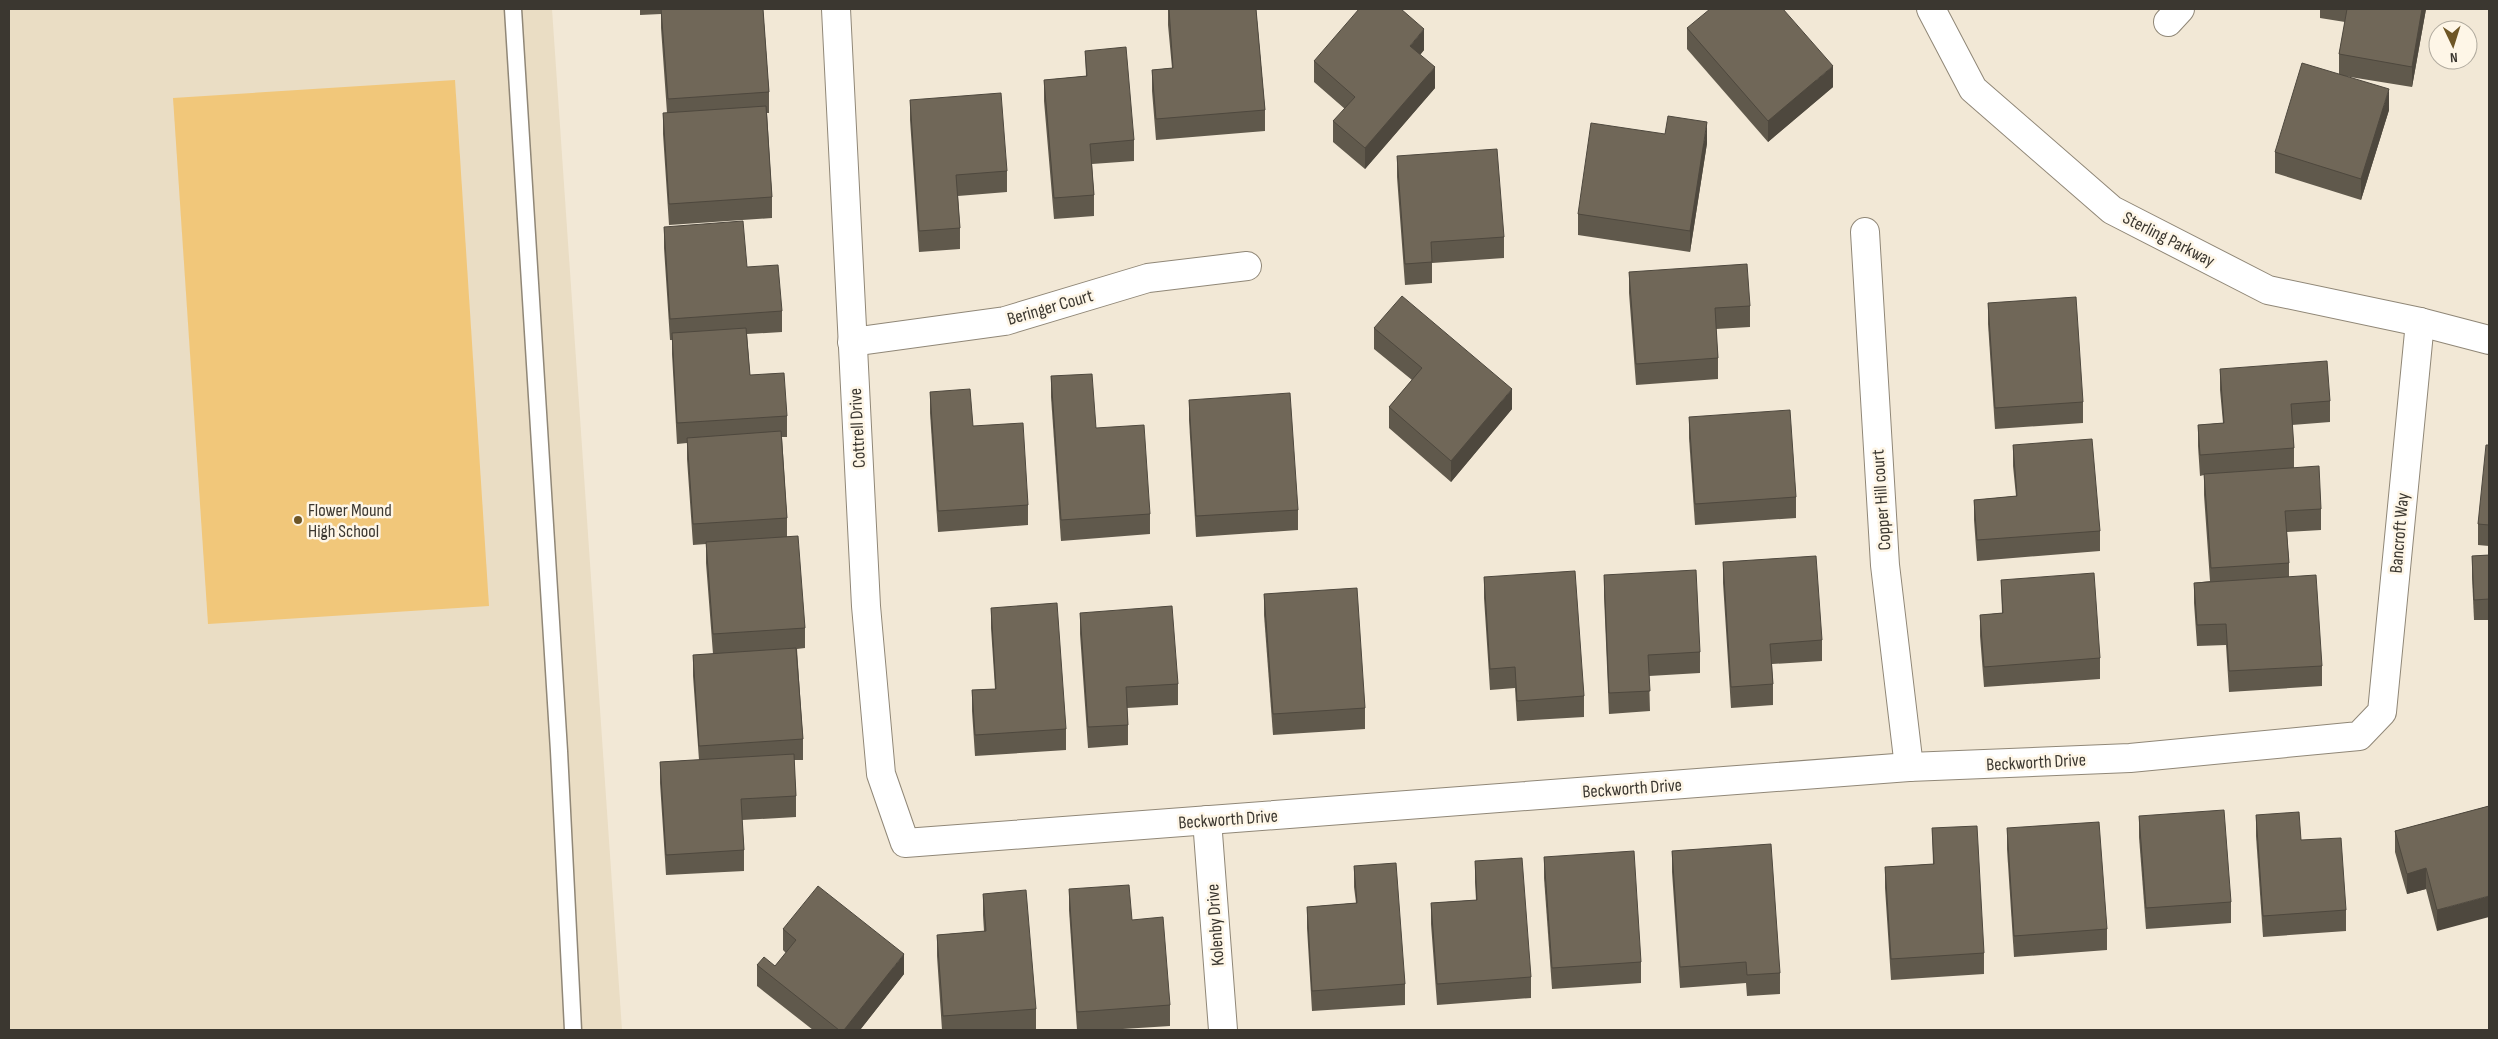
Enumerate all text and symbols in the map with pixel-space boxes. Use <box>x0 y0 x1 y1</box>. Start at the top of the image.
north arrow <box>2428 20 2478 70</box>
text: N <box>2450 49 2458 66</box>
street label: Sterling Parkway <box>2119 207 2218 272</box>
street label: Beringer Court <box>1005 285 1096 330</box>
street label: Cottrell Drive <box>845 387 870 469</box>
street label: Copper Hill court <box>1867 448 1896 551</box>
street label: Bancroft Way <box>2386 492 2413 574</box>
place label: Flower Mound High School <box>308 500 392 542</box>
marker: Flower Mound High School <box>292 514 304 526</box>
street label: Beckworth Drive <box>1986 749 2086 776</box>
street label: Beckworth Drive <box>1582 775 1683 802</box>
street label: Beckworth Drive <box>1178 806 1279 833</box>
street label: Kolenby Drive <box>1202 883 1229 967</box>

